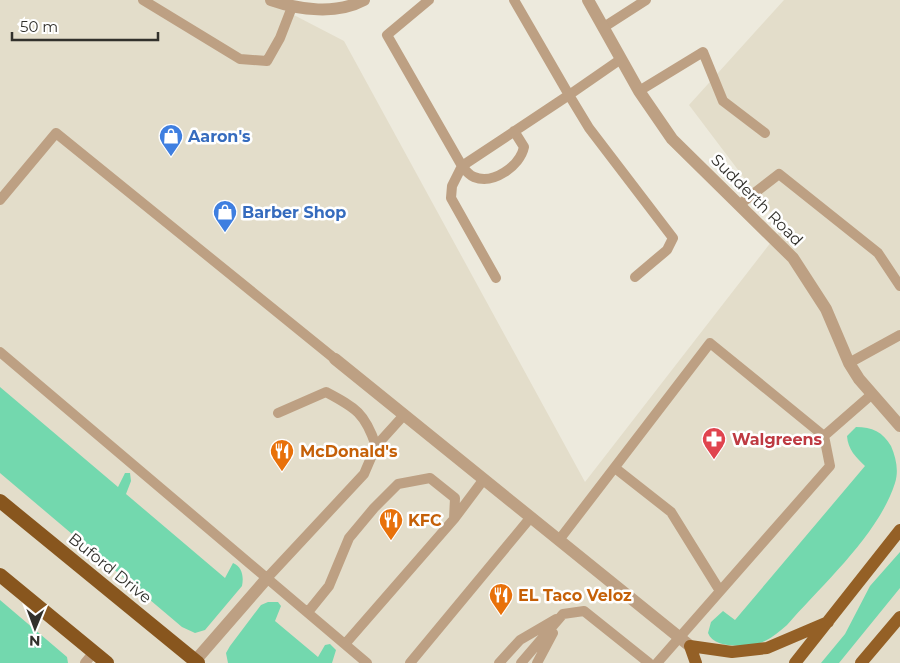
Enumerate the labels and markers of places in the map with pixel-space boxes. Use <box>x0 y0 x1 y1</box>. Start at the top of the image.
shop icon: Aaron's <box>158 123 184 157</box>
place label: Aaron's <box>187 127 251 146</box>
shop icon: Barber Shop <box>212 199 238 233</box>
place label: Barber Shop <box>242 203 346 222</box>
pharmacy icon: Walgreens <box>701 426 727 460</box>
place label: Walgreens <box>732 430 823 449</box>
restaurant icon: McDonald's <box>269 438 295 472</box>
place label: McDonald's <box>300 442 398 461</box>
restaurant icon: KFC <box>378 507 404 541</box>
place label: KFC <box>408 511 442 530</box>
restaurant icon: EL Taco Veloz <box>488 582 514 616</box>
place label: EL Taco Veloz <box>518 586 632 605</box>

